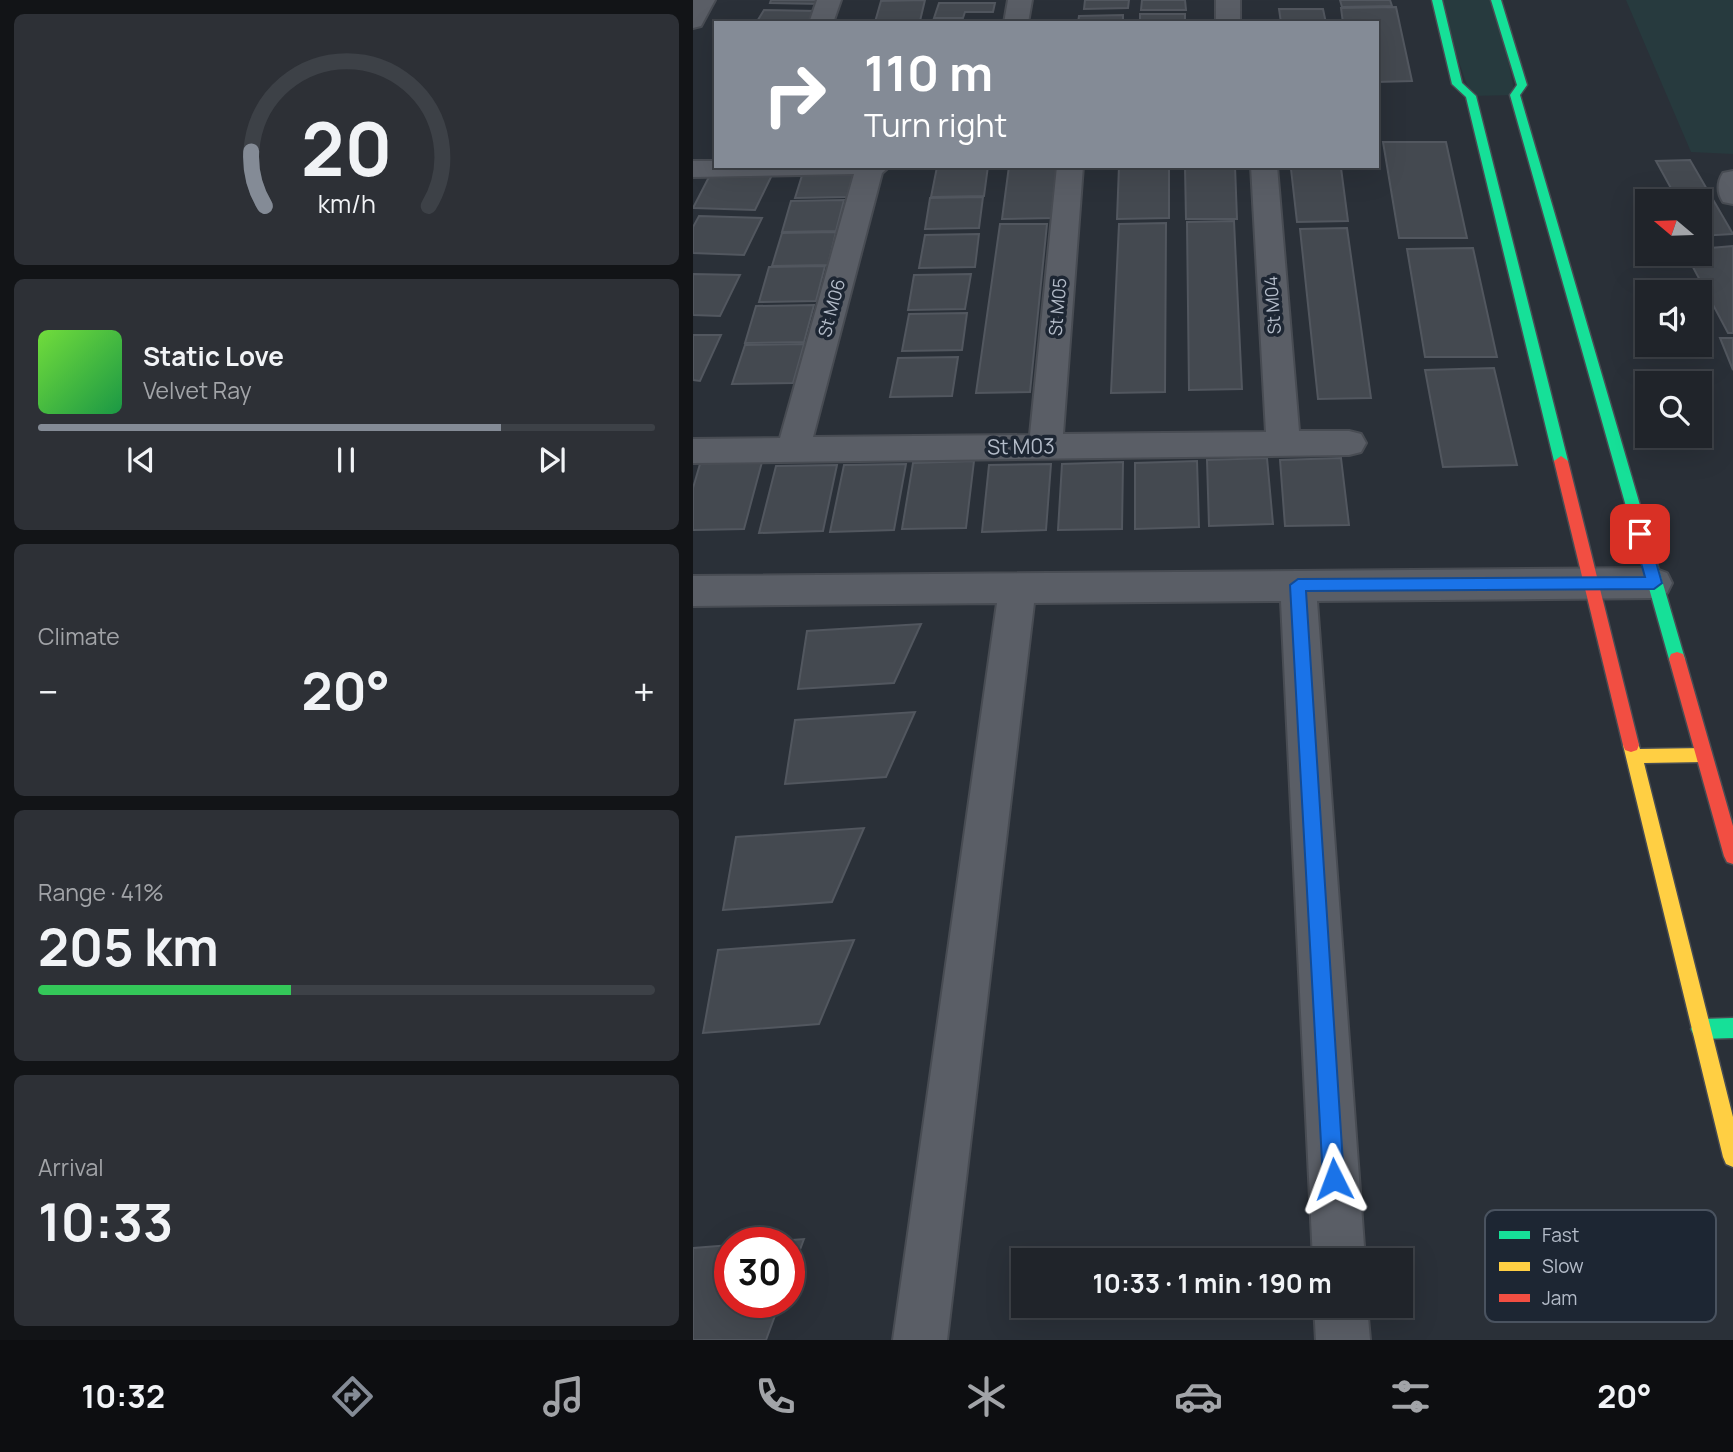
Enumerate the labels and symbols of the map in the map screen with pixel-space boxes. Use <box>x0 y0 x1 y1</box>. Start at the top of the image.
north arrow <box>1635 189 1711 266</box>
street label: St M04 <box>1258 275 1286 335</box>
street label: St M06 <box>812 276 850 339</box>
street label: St M05 <box>1043 277 1072 337</box>
street label: St M03 <box>987 431 1055 461</box>
pin <box>1610 504 1670 564</box>
position arrow <box>1297 1142 1371 1216</box>
legend <box>1485 1210 1716 1322</box>
text: Fast <box>1542 1222 1579 1248</box>
speed limit sign: 30 <box>714 1227 805 1318</box>
text: Slow <box>1542 1253 1584 1279</box>
text: Jam <box>1542 1285 1577 1311</box>

